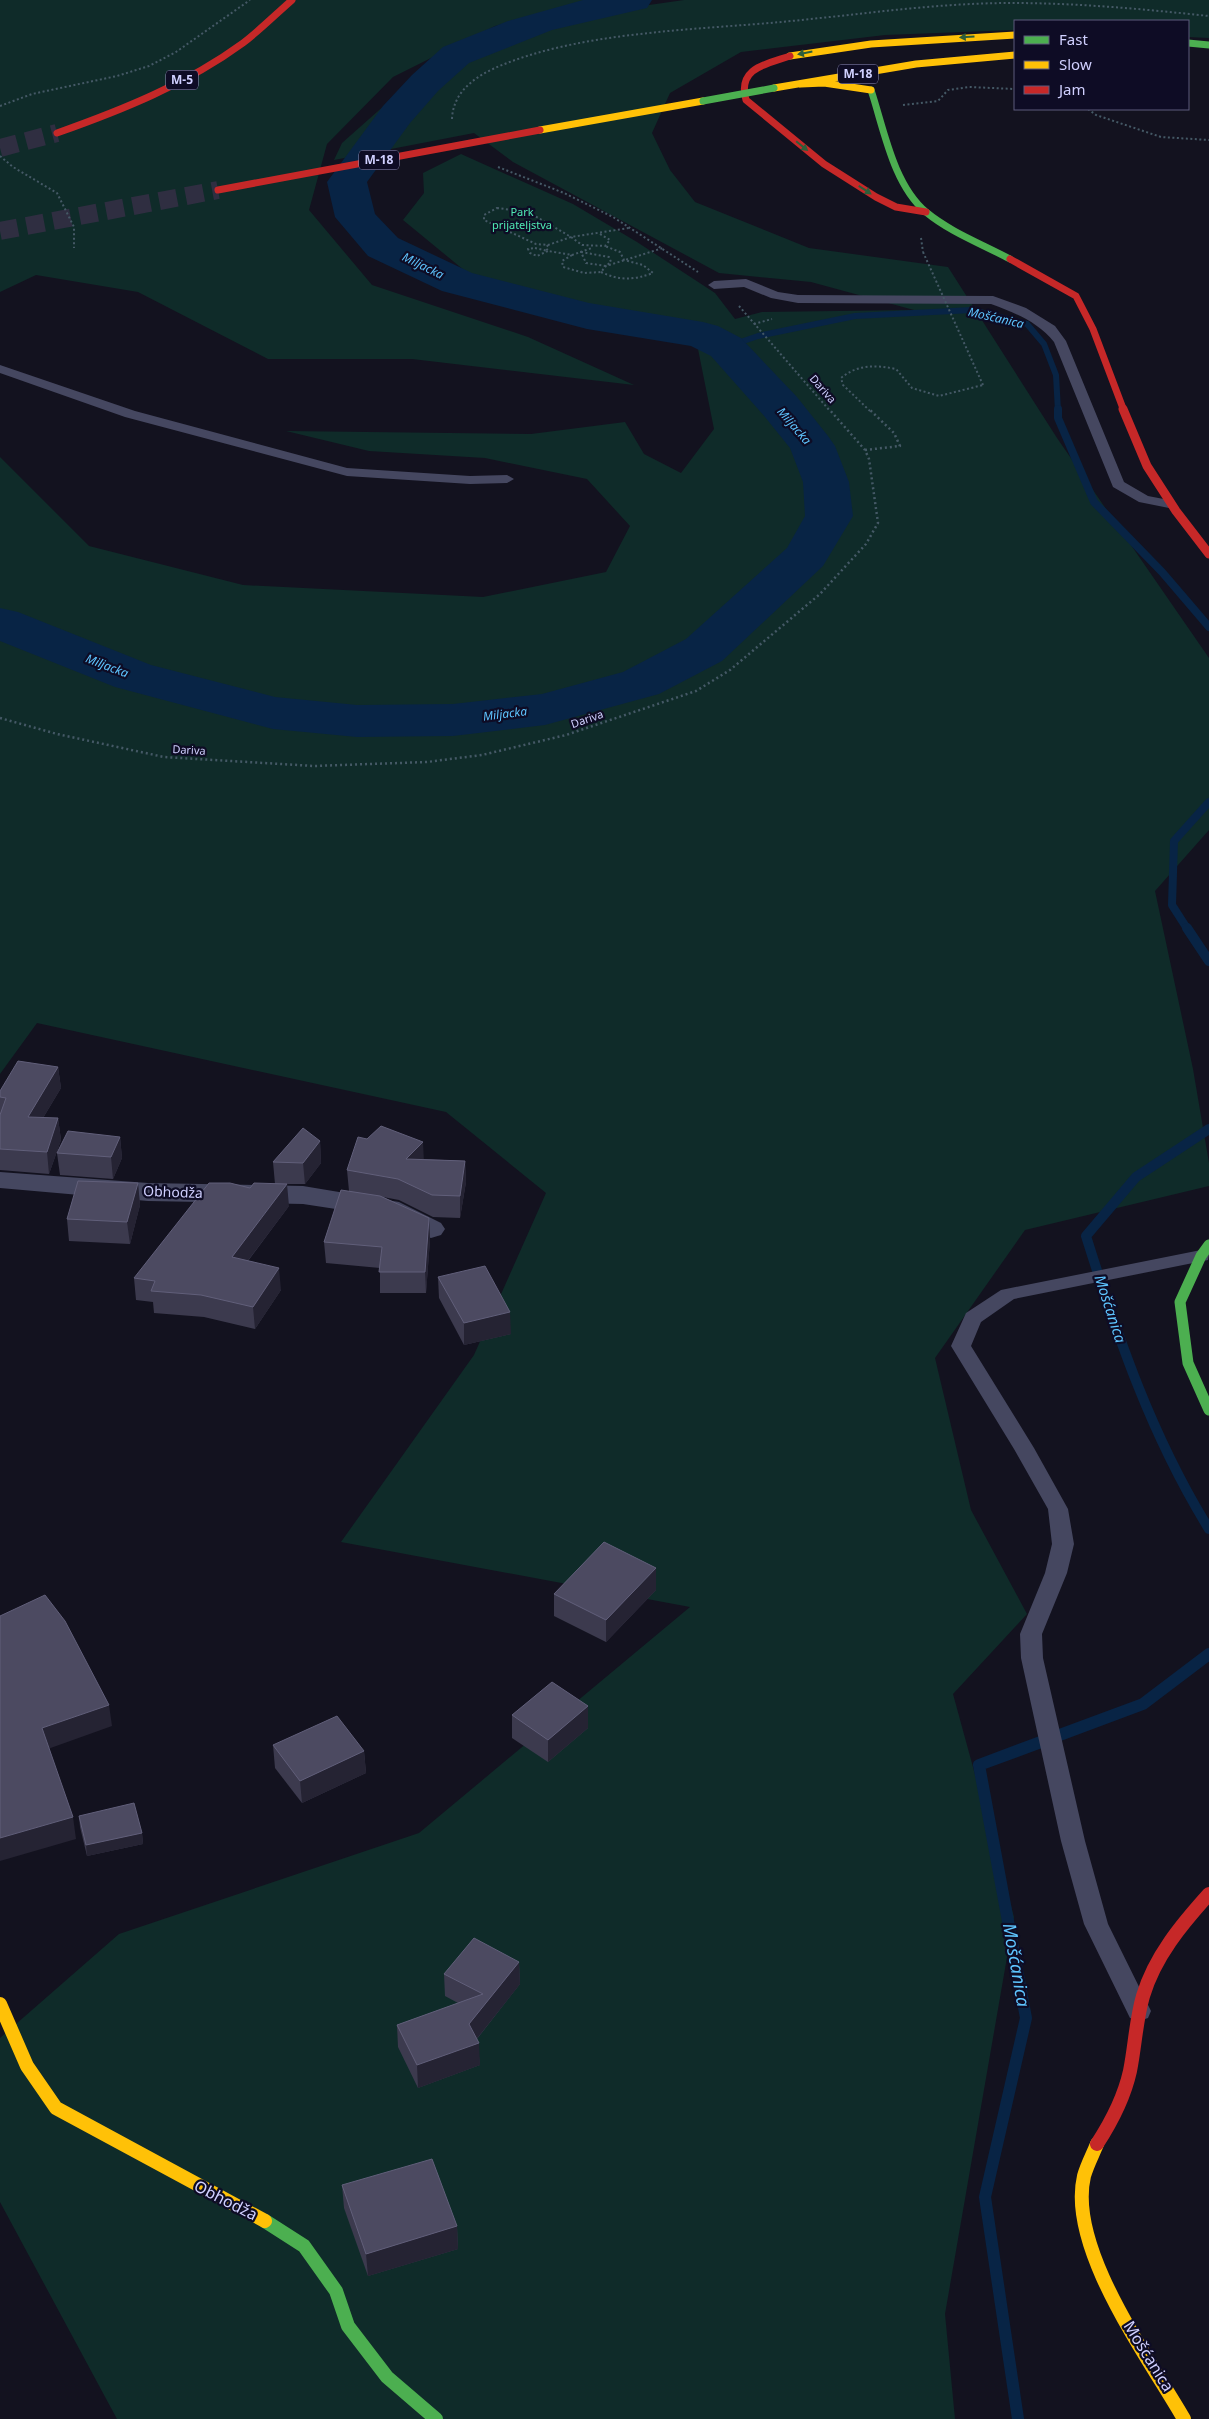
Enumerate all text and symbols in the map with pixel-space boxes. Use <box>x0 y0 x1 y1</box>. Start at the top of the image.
legend <box>1014 20 1189 110</box>
text: Fast <box>1059 29 1088 49</box>
one-way arrow <box>958 34 974 42</box>
one-way arrow <box>797 50 813 58</box>
text: Slow <box>1059 54 1092 74</box>
road number: M-18 <box>838 64 878 84</box>
road number: M-5 <box>166 70 198 90</box>
text: Jam <box>1057 79 1086 99</box>
one-way arrow <box>795 141 808 151</box>
road number: M-18 <box>359 150 399 170</box>
one-way arrow <box>858 185 872 195</box>
park label: Park prijateljstva <box>492 204 552 232</box>
water label: Miljacka <box>400 248 447 283</box>
water label: Mošćanica <box>967 303 1026 332</box>
street label: Dariva <box>807 371 840 406</box>
water label: Miljacka <box>773 403 815 448</box>
water label: Miljacka <box>83 650 131 681</box>
water label: Miljacka <box>482 702 528 725</box>
street label: Dariva <box>569 706 605 731</box>
street label: Dariva <box>172 741 206 758</box>
street label: Obhodža <box>143 1181 203 1202</box>
water label: Mošćanica <box>1091 1272 1132 1346</box>
water label: Mošćanica <box>998 1921 1036 2009</box>
street label: Obhodža <box>191 2175 261 2225</box>
street label: Mošćanica <box>1119 2317 1179 2395</box>

